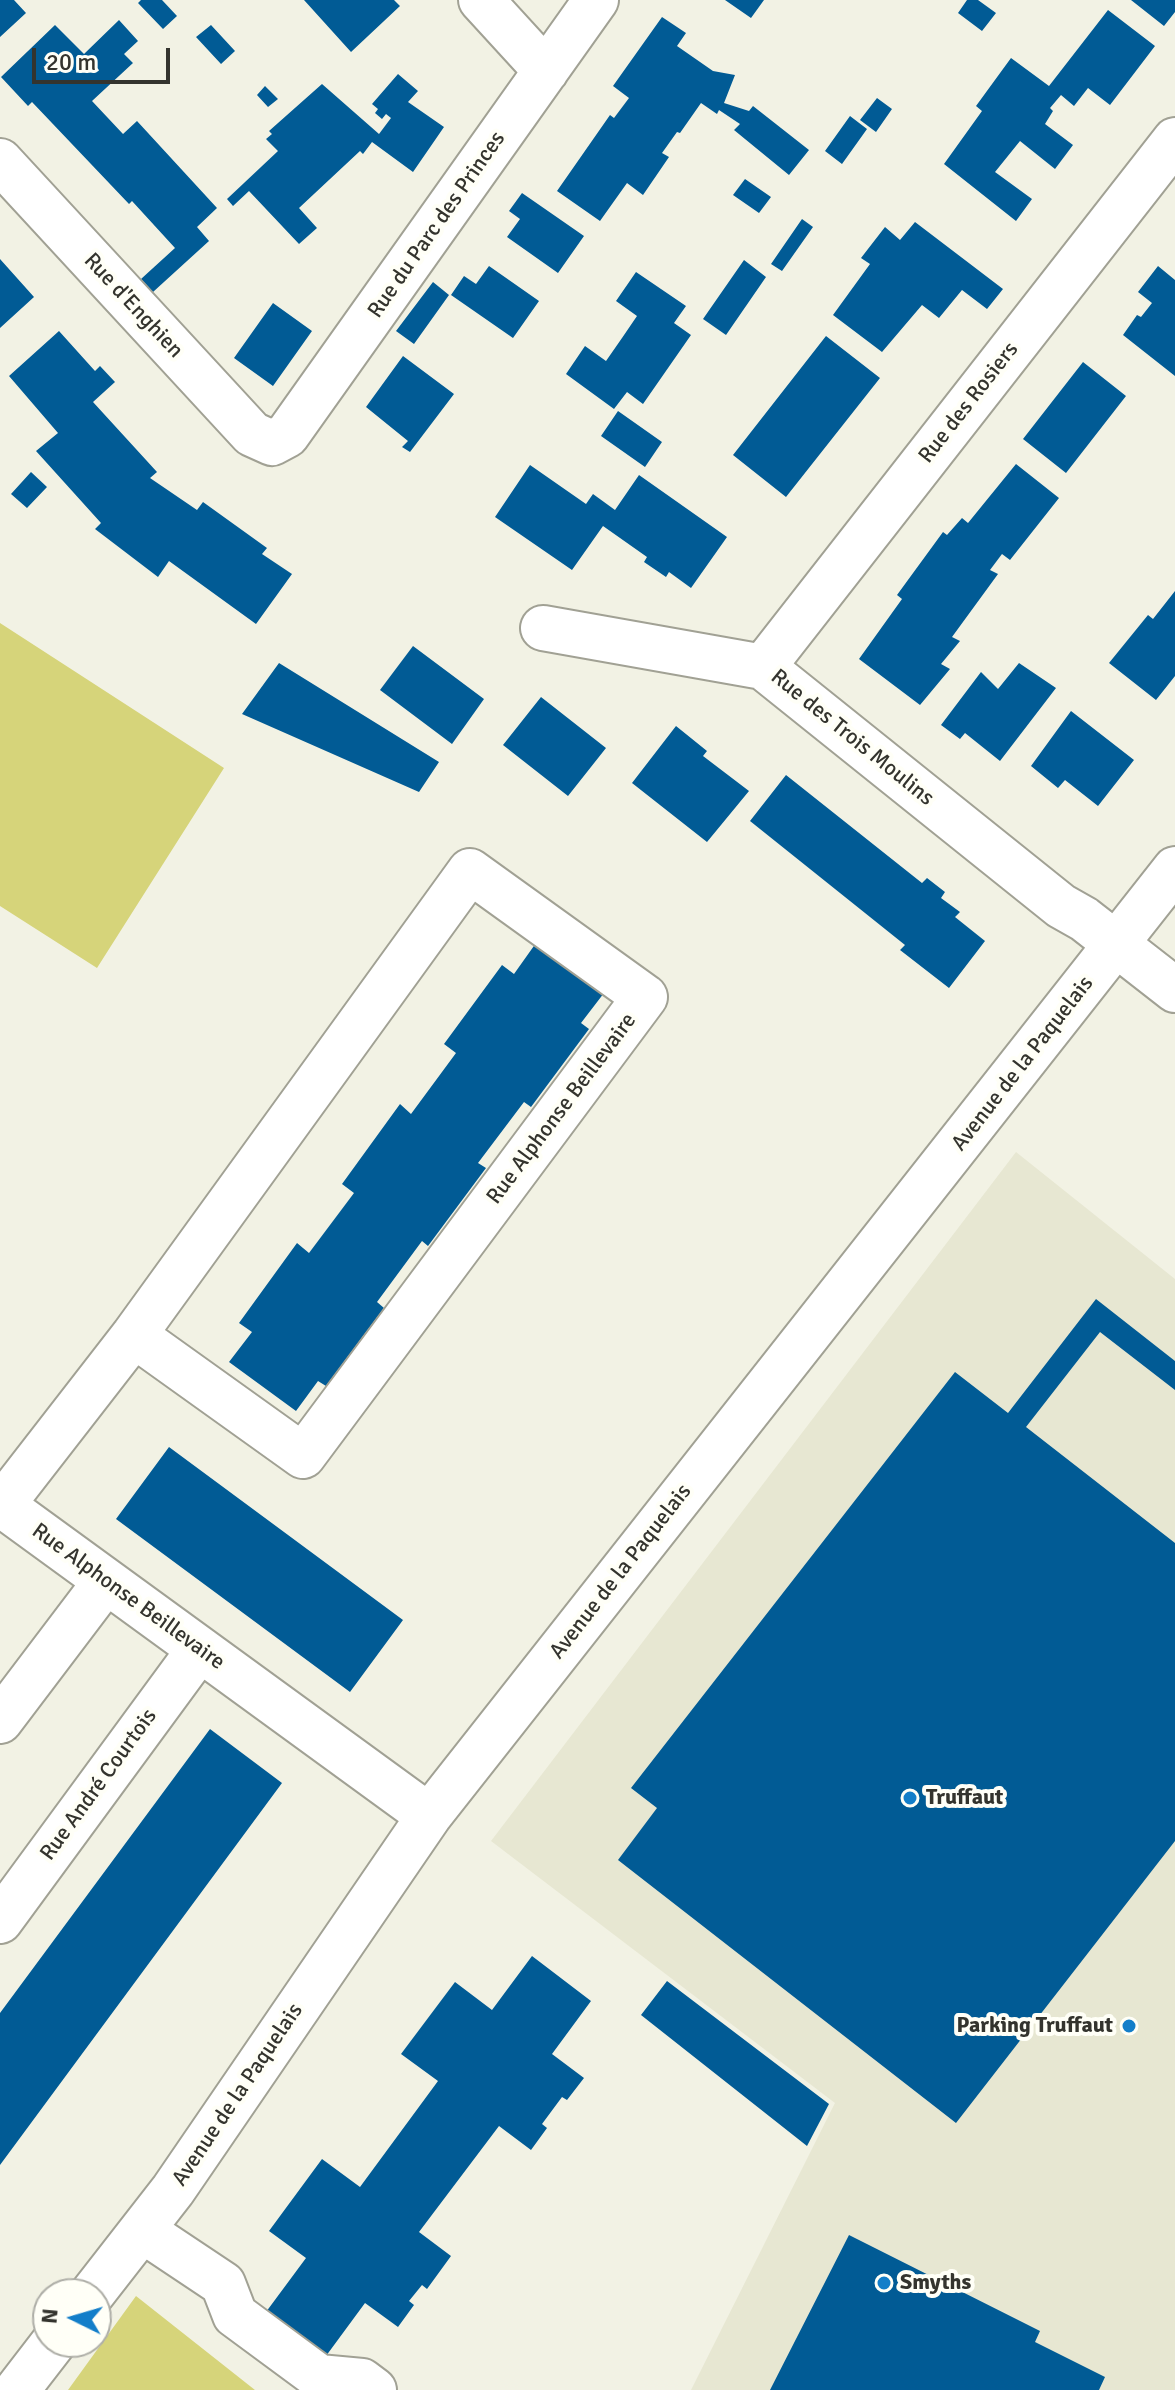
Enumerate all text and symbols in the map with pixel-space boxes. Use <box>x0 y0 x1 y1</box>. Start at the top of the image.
scale bar <box>36 32 174 82</box>
text: 20 m <box>46 47 96 77</box>
street label: Rue du Parc des Princes <box>363 127 511 323</box>
street label: Rue d'Enghien <box>78 248 188 364</box>
street label: Rue des Rosiers <box>914 337 1024 469</box>
street label: Rue des Trois Moulins <box>765 664 939 812</box>
street label: Avenue de la Paquelais <box>947 971 1099 1157</box>
street label: Rue Alphonse Beillevaire <box>482 1008 642 1210</box>
street label: Avenue de la Paquelais <box>545 1479 697 1665</box>
street label: Rue Alphonse Beillevaire <box>26 1518 230 1676</box>
street label: Rue André Courtois <box>35 1704 163 1866</box>
place label: Truffaut <box>926 1785 1003 1811</box>
marker: Truffaut <box>901 1789 919 1807</box>
street label: Avenue de la Paquelais <box>167 1999 309 2191</box>
place label: Parking Truffaut <box>957 2013 1113 2039</box>
marker: Parking Truffaut <box>1120 2017 1138 2035</box>
place label: Smyths <box>900 2270 971 2296</box>
marker: Smyths <box>875 2274 893 2292</box>
north arrow <box>32 2278 112 2358</box>
text: N <box>35 2307 64 2325</box>

